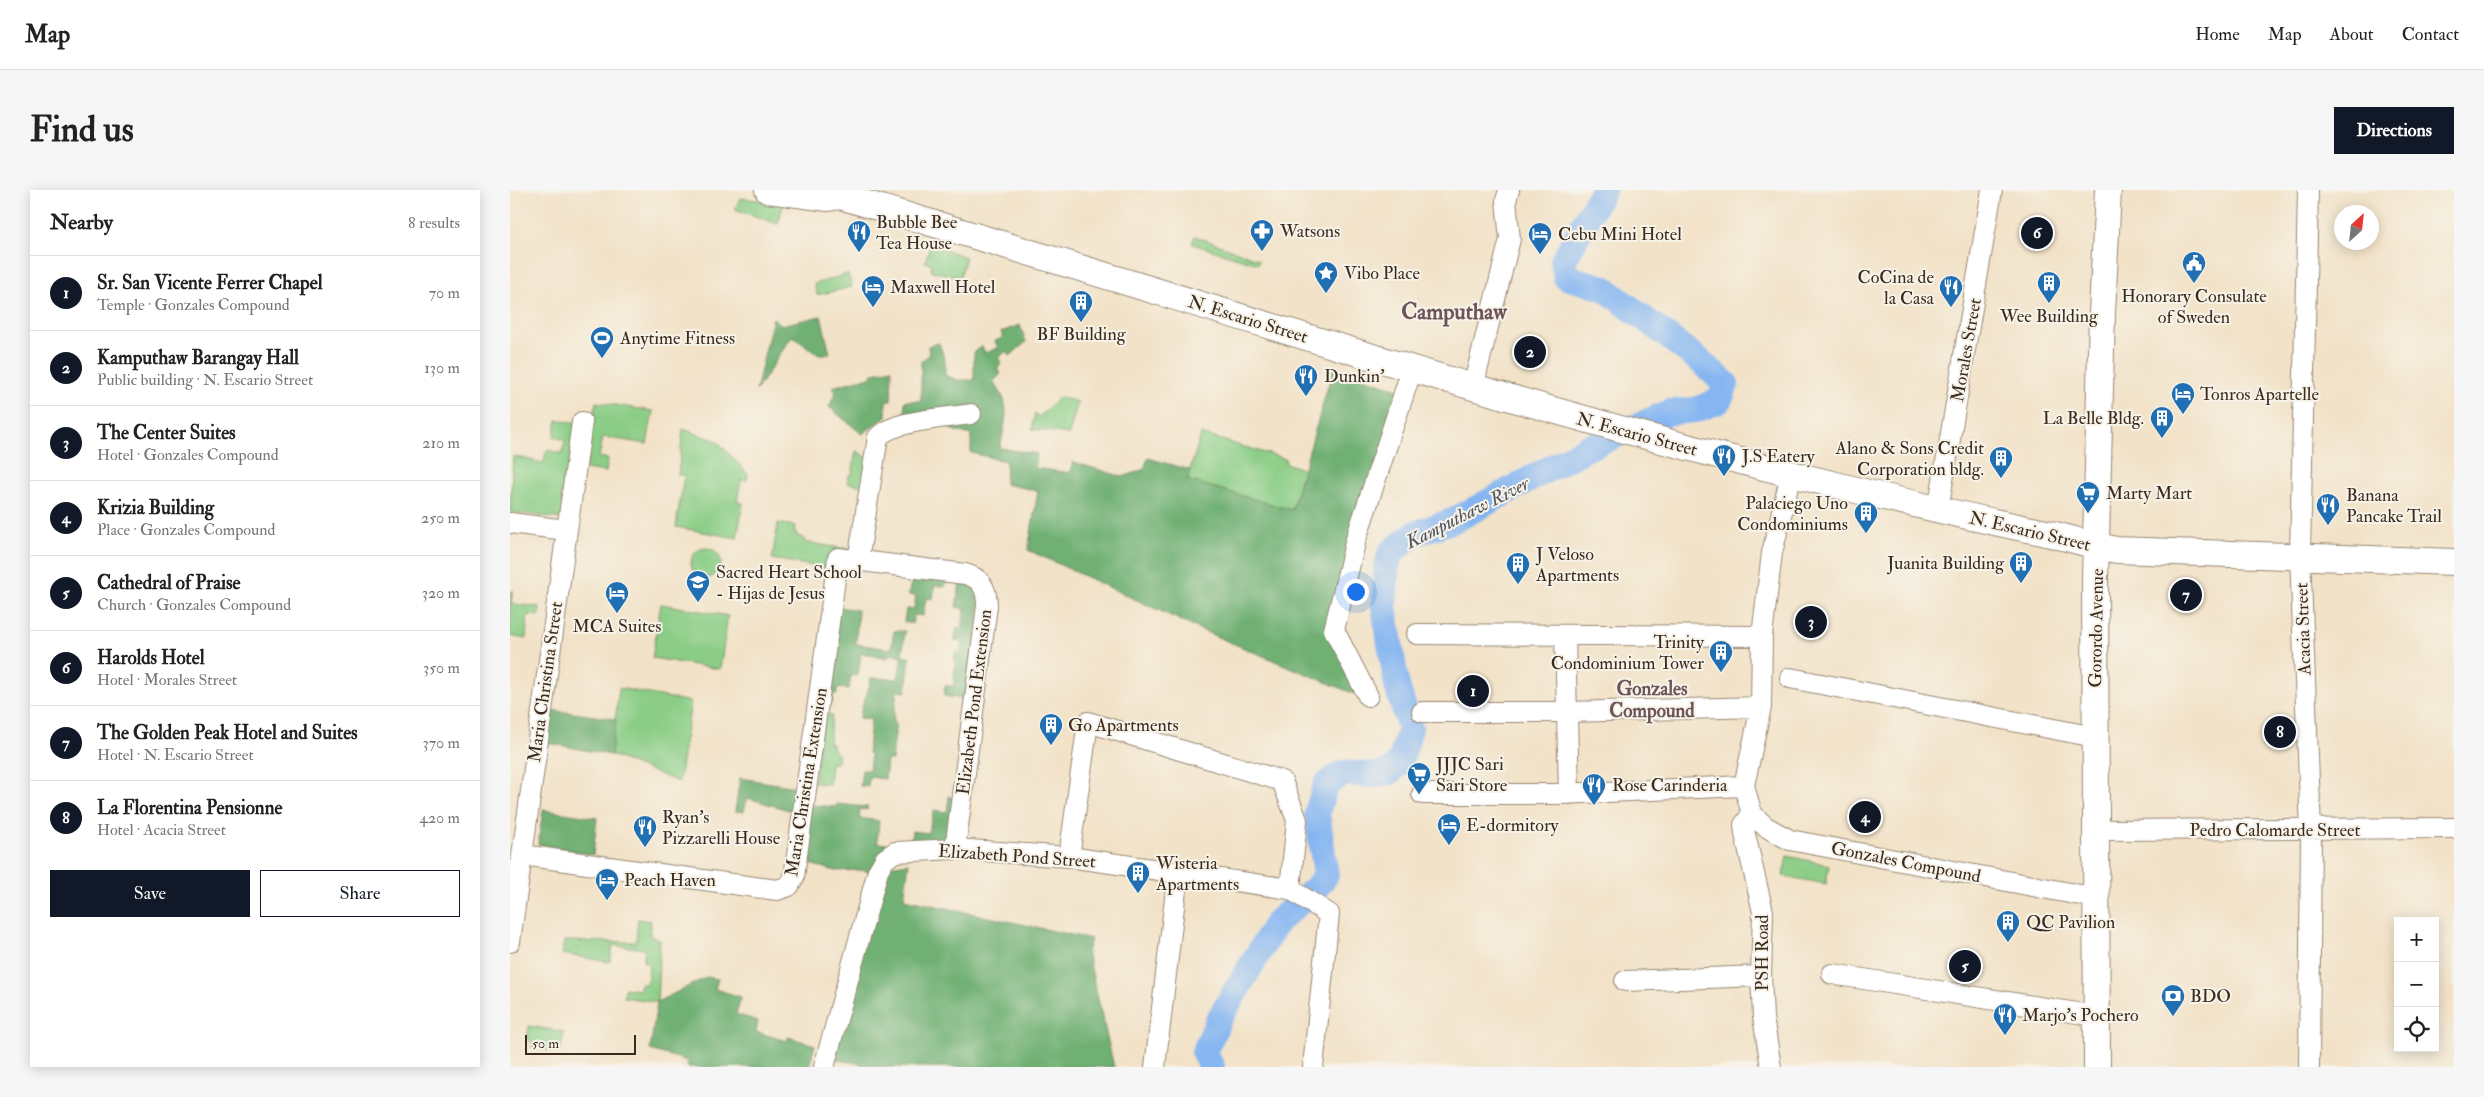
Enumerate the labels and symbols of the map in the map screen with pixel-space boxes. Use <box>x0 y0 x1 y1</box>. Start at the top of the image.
north arrow <box>2334 205 2379 250</box>
place label: Bubble Bee Tea House <box>876 211 958 255</box>
pin: 6 <box>2021 214 2053 252</box>
pharmacy icon: Watsons <box>1249 218 1275 252</box>
restaurant icon: Bubble Bee Tea House <box>846 219 872 253</box>
place label: Watsons <box>1279 220 1340 243</box>
hotel icon: Cebu Mini Hotel <box>1527 221 1553 255</box>
place label: Cebu Mini Hotel <box>1558 223 1682 246</box>
public building icon: Honorary Consulate of Sweden <box>2181 250 2207 284</box>
place icon: Vibo Place <box>1313 260 1339 294</box>
place label: Vibo Place <box>1344 262 1420 285</box>
place label: CoCina de la Casa <box>1857 266 1935 310</box>
building icon: Wee Building <box>2036 270 2062 304</box>
hotel icon: Maxwell Hotel <box>860 274 886 308</box>
restaurant icon: CoCina de la Casa <box>1938 274 1964 308</box>
place label: Maxwell Hotel <box>890 276 996 299</box>
place label: Honorary Consulate of Sweden <box>2121 285 2267 329</box>
building icon: BF Building <box>1068 289 1094 323</box>
street label: N. Escario Street <box>1185 290 1311 349</box>
street label: Morales Street <box>1946 296 1987 404</box>
district label: Camputhaw <box>1401 298 1508 327</box>
place label: Wee Building <box>1999 305 2099 328</box>
place label: BF Building <box>1036 323 1127 346</box>
sports icon: Anytime Fitness <box>589 325 615 359</box>
place label: Anytime Fitness <box>619 327 735 350</box>
pin: 2 <box>1514 333 1546 371</box>
restaurant icon: Dunkin' <box>1293 363 1319 397</box>
place label: Dunkin' <box>1324 365 1385 388</box>
hotel icon: Tonros Apartelle <box>2170 381 2196 415</box>
place label: Tonros Apartelle <box>2200 383 2319 406</box>
building icon: La Belle Bldg. <box>2149 405 2175 439</box>
street label: N. Escario Street <box>1574 407 1700 462</box>
place label: La Belle Bldg. <box>2043 407 2144 430</box>
place label: Alano & Sons Credit Corporation bldg. <box>1835 437 1984 481</box>
restaurant icon: J.S Eatery <box>1711 443 1737 477</box>
place label: J.S Eatery <box>1741 445 1816 468</box>
building icon: Alano & Sons Credit Corporation bldg. <box>1988 445 2014 479</box>
water label: Kamputhaw River <box>1401 471 1534 555</box>
supermarket icon: Marty Mart <box>2075 480 2101 514</box>
place label: Marty Mart <box>2106 482 2192 505</box>
place label: Banana Pancake Trail <box>2346 484 2442 528</box>
place label: Palaciego Uno Condominiums <box>1737 492 1848 536</box>
restaurant icon: Banana Pancake Trail <box>2315 492 2341 526</box>
building icon: Palaciego Uno Condominiums <box>1853 500 1879 534</box>
street label: N. Escario Street <box>1967 506 2093 557</box>
place label: J Veloso Apartments <box>1535 543 1619 587</box>
building icon: Juanita Building <box>2008 550 2034 584</box>
building icon: J Veloso Apartments <box>1505 551 1531 585</box>
place label: Juanita Building <box>1886 552 2005 575</box>
place label: Sacred Heart School - Hijas de Jesus <box>716 561 862 605</box>
street label: Gorordo Avenue <box>2084 568 2109 688</box>
school or university icon: Sacred Heart School - Hijas de Jesus <box>685 569 711 603</box>
pin: 7 <box>2170 576 2202 614</box>
your location <box>1343 579 1369 605</box>
hotel icon: MCA Suites <box>604 580 630 614</box>
street label: Acacia Street <box>2290 582 2317 677</box>
street label: Maria Christina Street <box>523 600 568 764</box>
pin: 3 <box>1795 603 1827 641</box>
street label: Elizabeth Pond Extension <box>952 608 997 796</box>
place label: MCA Suites <box>572 615 662 638</box>
place label: Trinity Condominium Tower <box>1551 631 1705 675</box>
building icon: Trinity Condominium Tower <box>1708 639 1734 673</box>
pin: 1 <box>1457 672 1489 710</box>
district label: Gonzales Compound <box>1609 677 1695 724</box>
street label: Maria Christina Extension <box>780 686 833 878</box>
building icon: Go Apartments <box>1038 712 1064 746</box>
pin: 8 <box>2264 713 2296 751</box>
place label: Go Apartments <box>1068 714 1179 737</box>
place label: JJJC Sari Sari Store <box>1435 753 1508 797</box>
supermarket icon: JJJC Sari Sari Store <box>1406 761 1432 795</box>
restaurant icon: Rose Carinderia <box>1581 772 1607 806</box>
place label: Rose Carinderia <box>1612 774 1728 797</box>
pin: 4 <box>1849 798 1881 836</box>
place label: Ryan's Pizzarelli House <box>662 806 781 850</box>
hotel icon: E-dormitory <box>1436 812 1462 846</box>
restaurant icon: Ryan's Pizzarelli House <box>632 814 658 848</box>
place label: E-dormitory <box>1466 814 1560 837</box>
street label: Pedro Calomarde Street <box>2190 819 2361 842</box>
street label: Gonzales Compound <box>1829 837 1983 888</box>
street label: Elizabeth Pond Street <box>937 840 1097 873</box>
place label: Wisteria Apartments <box>1155 852 1239 896</box>
building icon: Wisteria Apartments <box>1125 860 1151 894</box>
hotel icon: Peach Haven <box>594 867 620 901</box>
place label: Peach Haven <box>624 869 716 892</box>
building icon: QC Pavilion <box>1995 909 2021 943</box>
place label: QC Pavilion <box>2026 911 2115 934</box>
street label: PSH Road <box>1751 915 1774 991</box>
pin: 5 <box>1949 947 1981 985</box>
bank icon: BDO <box>2160 983 2186 1017</box>
place label: BDO <box>2190 985 2231 1008</box>
restaurant icon: Marjo's Pochero <box>1992 1002 2018 1036</box>
place label: Marjo's Pochero <box>2022 1004 2139 1027</box>
scale bar <box>525 1032 636 1055</box>

